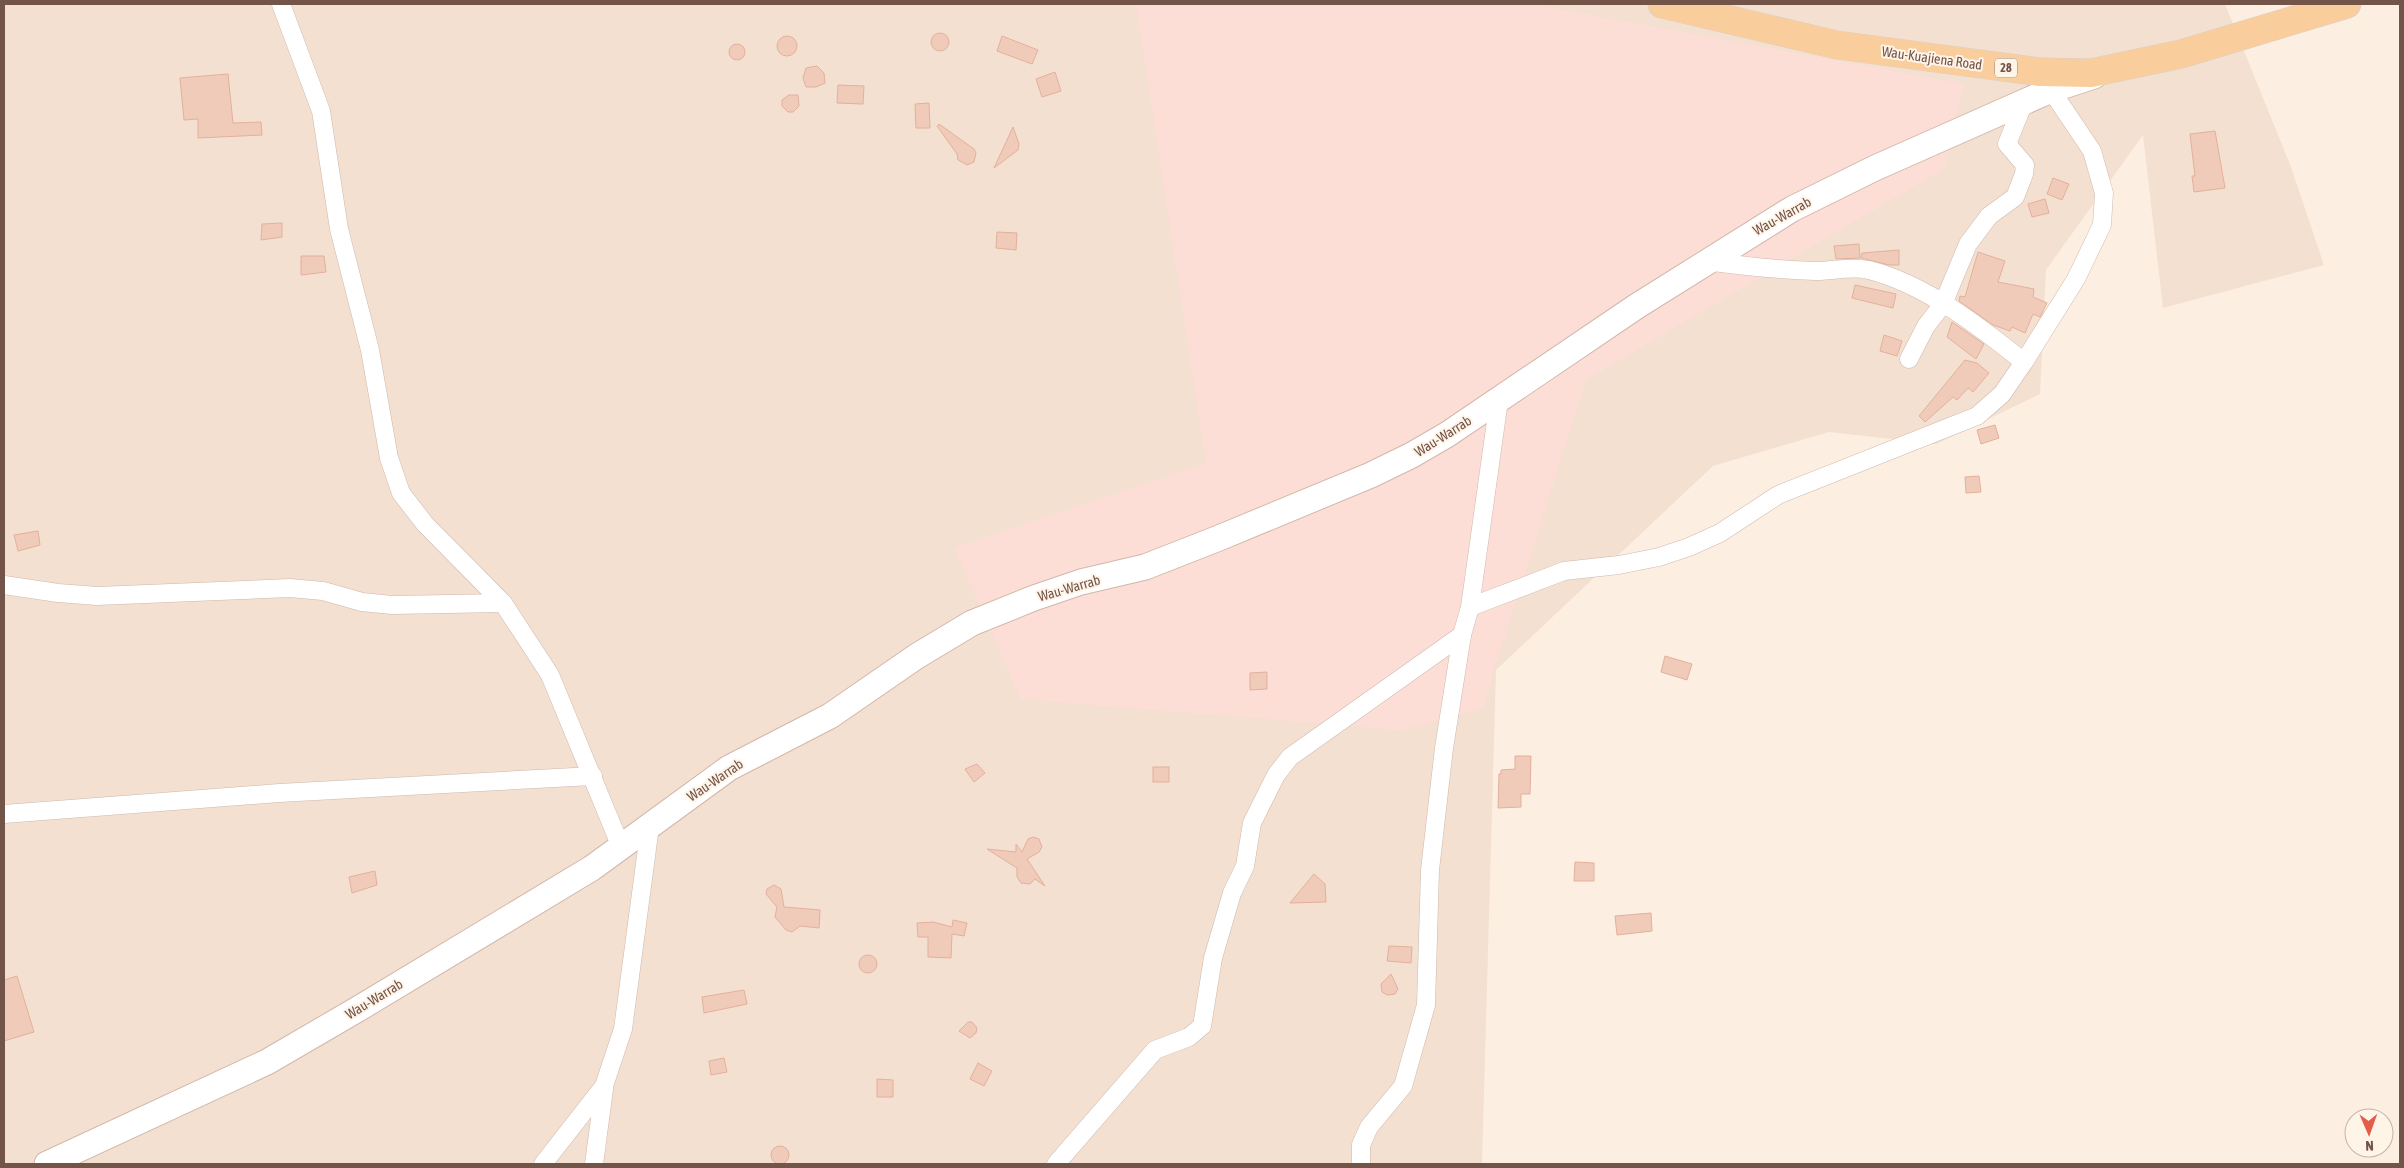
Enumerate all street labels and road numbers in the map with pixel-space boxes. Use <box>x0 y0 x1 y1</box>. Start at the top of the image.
street label: Wau-Kuajiena Road <box>1881 43 1983 73</box>
road number: 28 <box>1995 58 2017 78</box>
street label: Wau-Warrab <box>1750 193 1814 238</box>
street label: Wau-Warrab <box>1412 412 1475 460</box>
street label: Wau-Warrab <box>1036 571 1102 604</box>
street label: Wau-Warrab <box>684 755 746 804</box>
street label: Wau-Warrab <box>343 976 406 1022</box>

